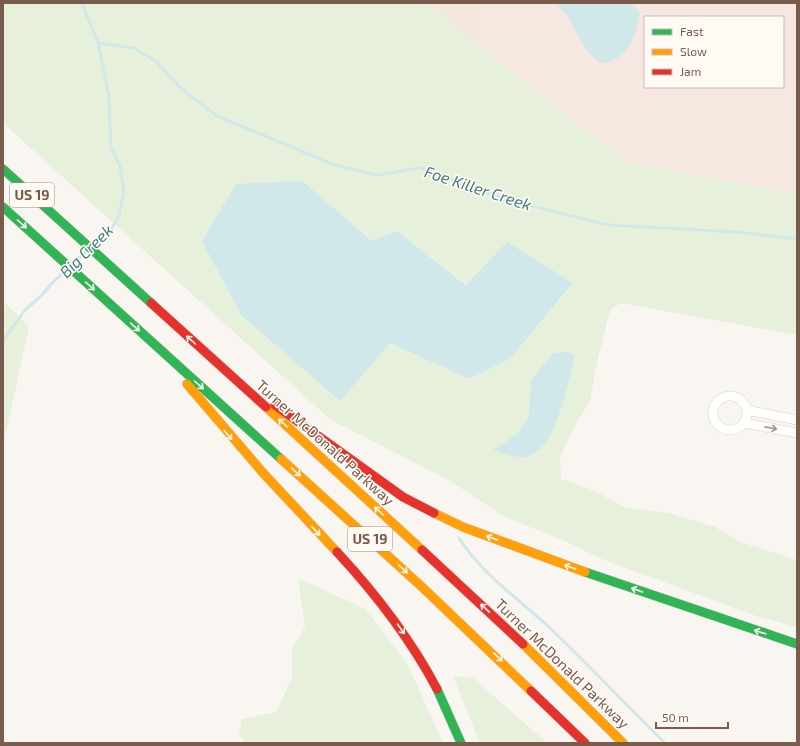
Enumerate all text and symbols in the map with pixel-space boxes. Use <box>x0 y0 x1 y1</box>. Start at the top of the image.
legend <box>644 16 784 88</box>
text: Fast <box>680 24 704 38</box>
text: Slow <box>680 44 707 58</box>
text: Jam <box>680 64 701 78</box>
water label: Foe Killer Creek <box>422 161 534 214</box>
road number: US 19 <box>10 183 54 207</box>
one-way arrow <box>17 219 27 229</box>
water label: Big Creek <box>55 220 116 281</box>
one-way arrow <box>85 281 95 290</box>
one-way arrow <box>130 322 140 332</box>
one-way arrow <box>186 335 196 344</box>
street label: Turner McDonald Parkway <box>253 376 398 509</box>
one-way arrow <box>194 380 204 389</box>
one-way arrow <box>278 419 288 428</box>
one-way arrow <box>764 424 777 432</box>
one-way arrow <box>224 429 233 440</box>
one-way arrow <box>291 468 301 477</box>
one-way arrow <box>374 506 384 515</box>
one-way arrow <box>311 525 320 535</box>
road number: US 19 <box>348 527 392 551</box>
one-way arrow <box>486 534 498 542</box>
one-way arrow <box>565 562 577 570</box>
one-way arrow <box>397 564 407 573</box>
one-way arrow <box>631 586 643 594</box>
street label: Turner McDonald Parkway <box>492 595 633 732</box>
one-way arrow <box>480 603 490 613</box>
one-way arrow <box>397 623 405 634</box>
one-way arrow <box>755 627 767 635</box>
one-way arrow <box>493 652 503 662</box>
scale bar <box>656 704 728 730</box>
text: 50 m <box>662 710 689 724</box>

